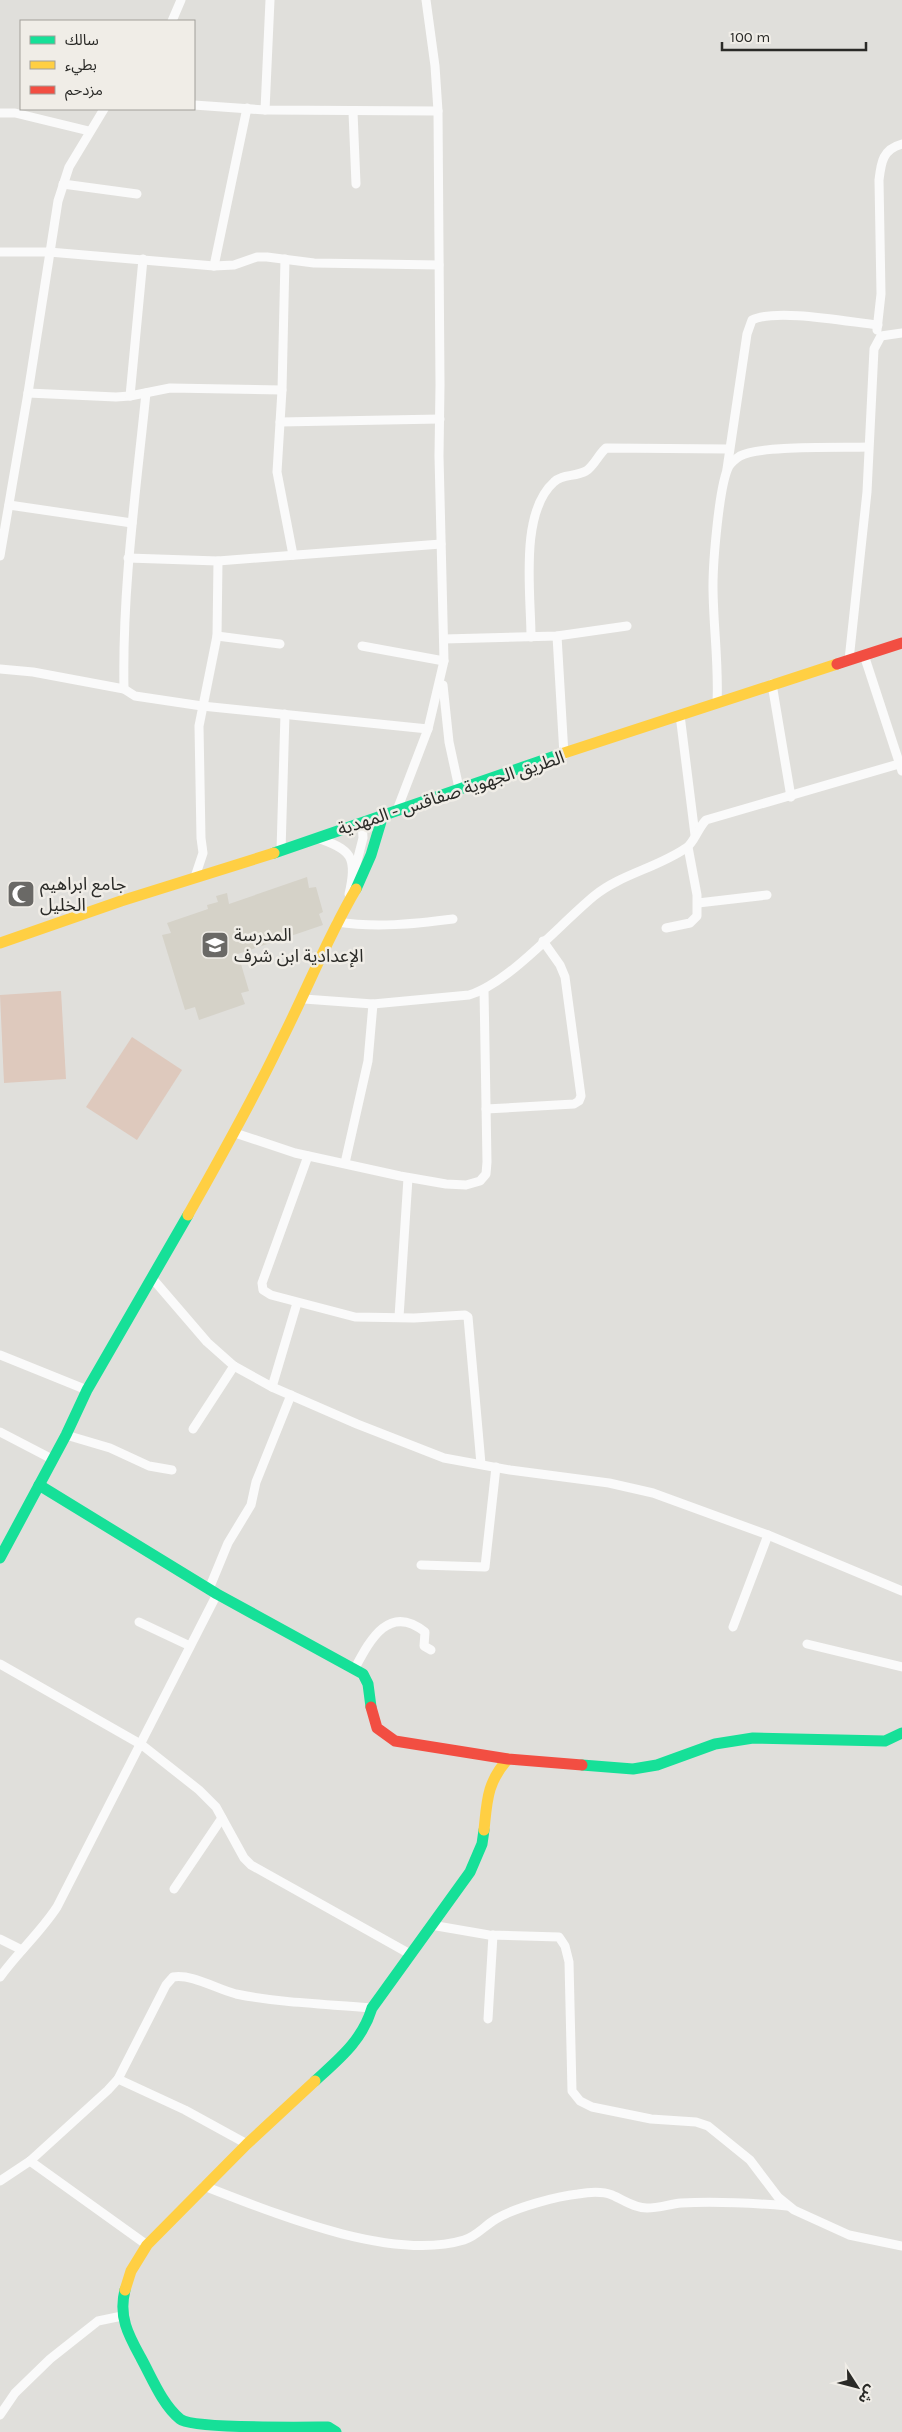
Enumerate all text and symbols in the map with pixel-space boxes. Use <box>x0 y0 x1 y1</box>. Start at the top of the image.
legend <box>20 20 195 110</box>
scale bar <box>722 20 866 52</box>
text: 100 m <box>730 28 770 46</box>
text: سالك <box>65 31 99 49</box>
text: بطيء <box>65 56 97 76</box>
text: مزدحم <box>65 81 103 101</box>
street label: الطريق الجهوية صفاقس - المهدية <box>335 746 567 840</box>
place label: جامع ابراهيم الخليل <box>40 873 126 916</box>
mosque icon: جامع ابراهيم الخليل <box>6 879 36 909</box>
place label: المدرسة الإعدادية ابن شرف <box>234 924 364 968</box>
school or university icon: المدرسة الإعدادية ابن شرف <box>200 930 230 960</box>
north arrow <box>832 2362 882 2412</box>
text: ش <box>855 2382 880 2407</box>

